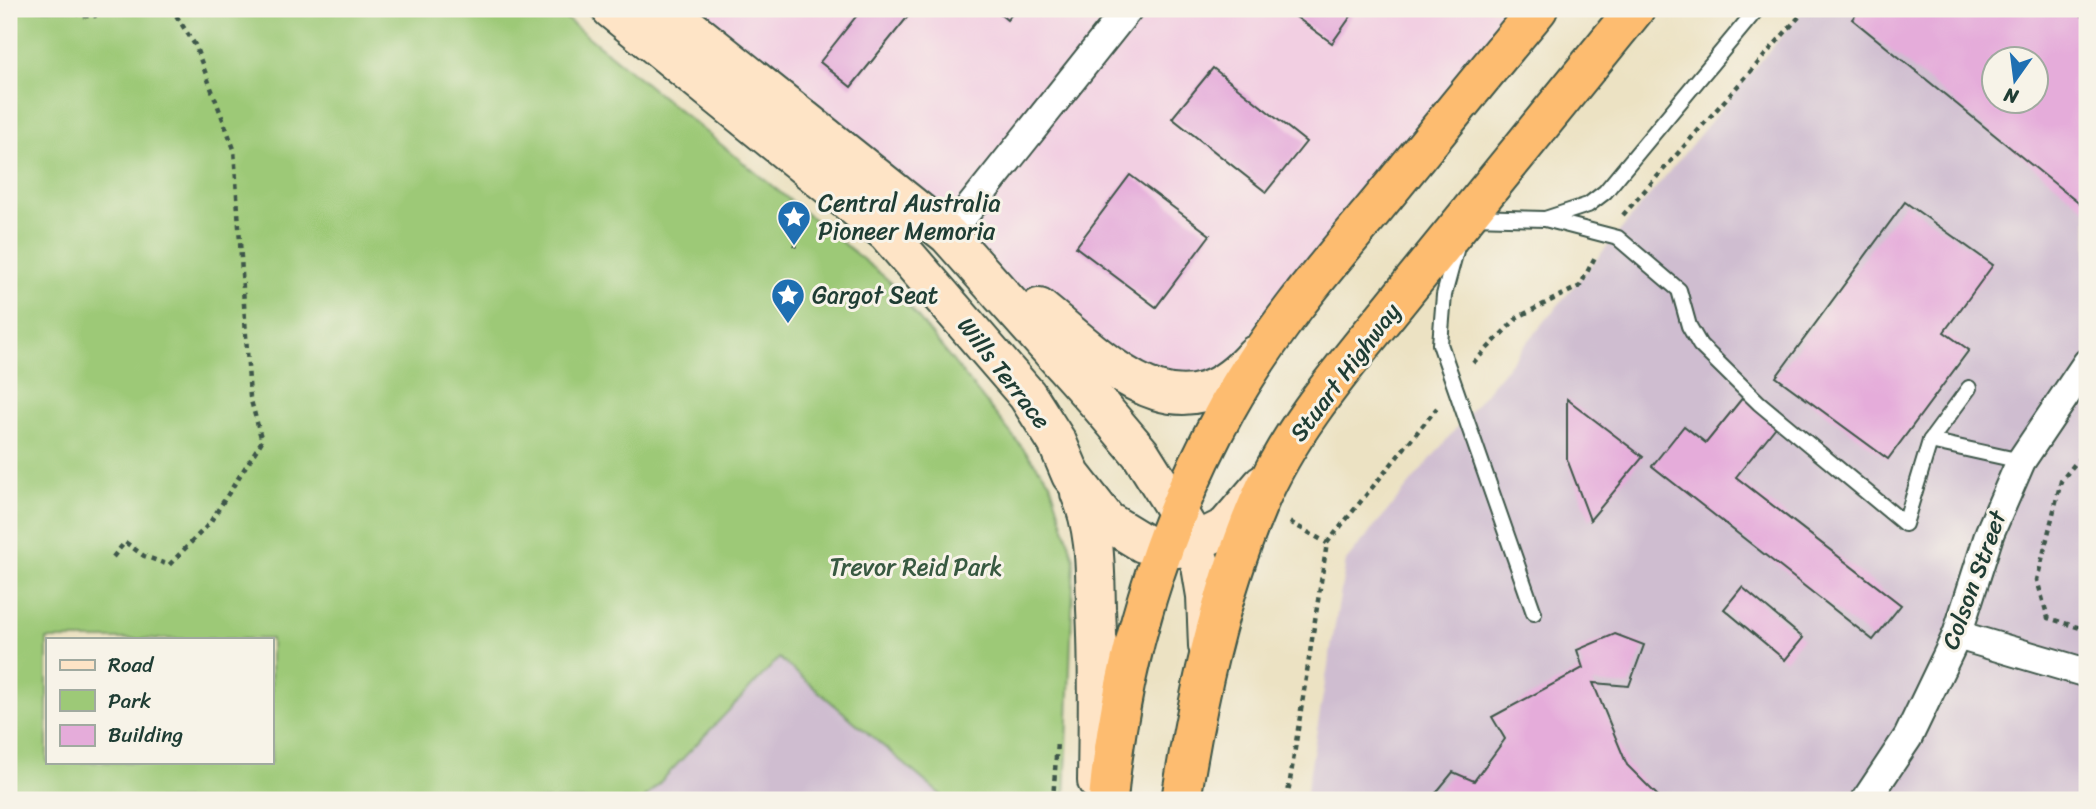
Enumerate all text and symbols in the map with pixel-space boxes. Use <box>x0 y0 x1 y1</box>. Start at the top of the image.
north arrow <box>1980 46 2050 116</box>
text: N <box>2000 78 2022 114</box>
place label: Central Australia Pioneer Memoria <box>818 182 1000 252</box>
place icon: Central Australia Pioneer Memoria <box>775 198 813 247</box>
place label: Gargot Seat <box>812 274 938 316</box>
place icon: Gargot Seat <box>769 276 807 325</box>
street label: Stuart Highway <box>1278 293 1412 451</box>
street label: Wills Terrace <box>946 307 1062 439</box>
street label: Colson Street <box>1929 503 2019 656</box>
park label: Trevor Reid Park <box>829 546 1003 588</box>
legend <box>46 638 273 764</box>
text: Road <box>108 646 155 684</box>
text: Park <box>108 682 151 720</box>
text: Building <box>108 716 184 754</box>

